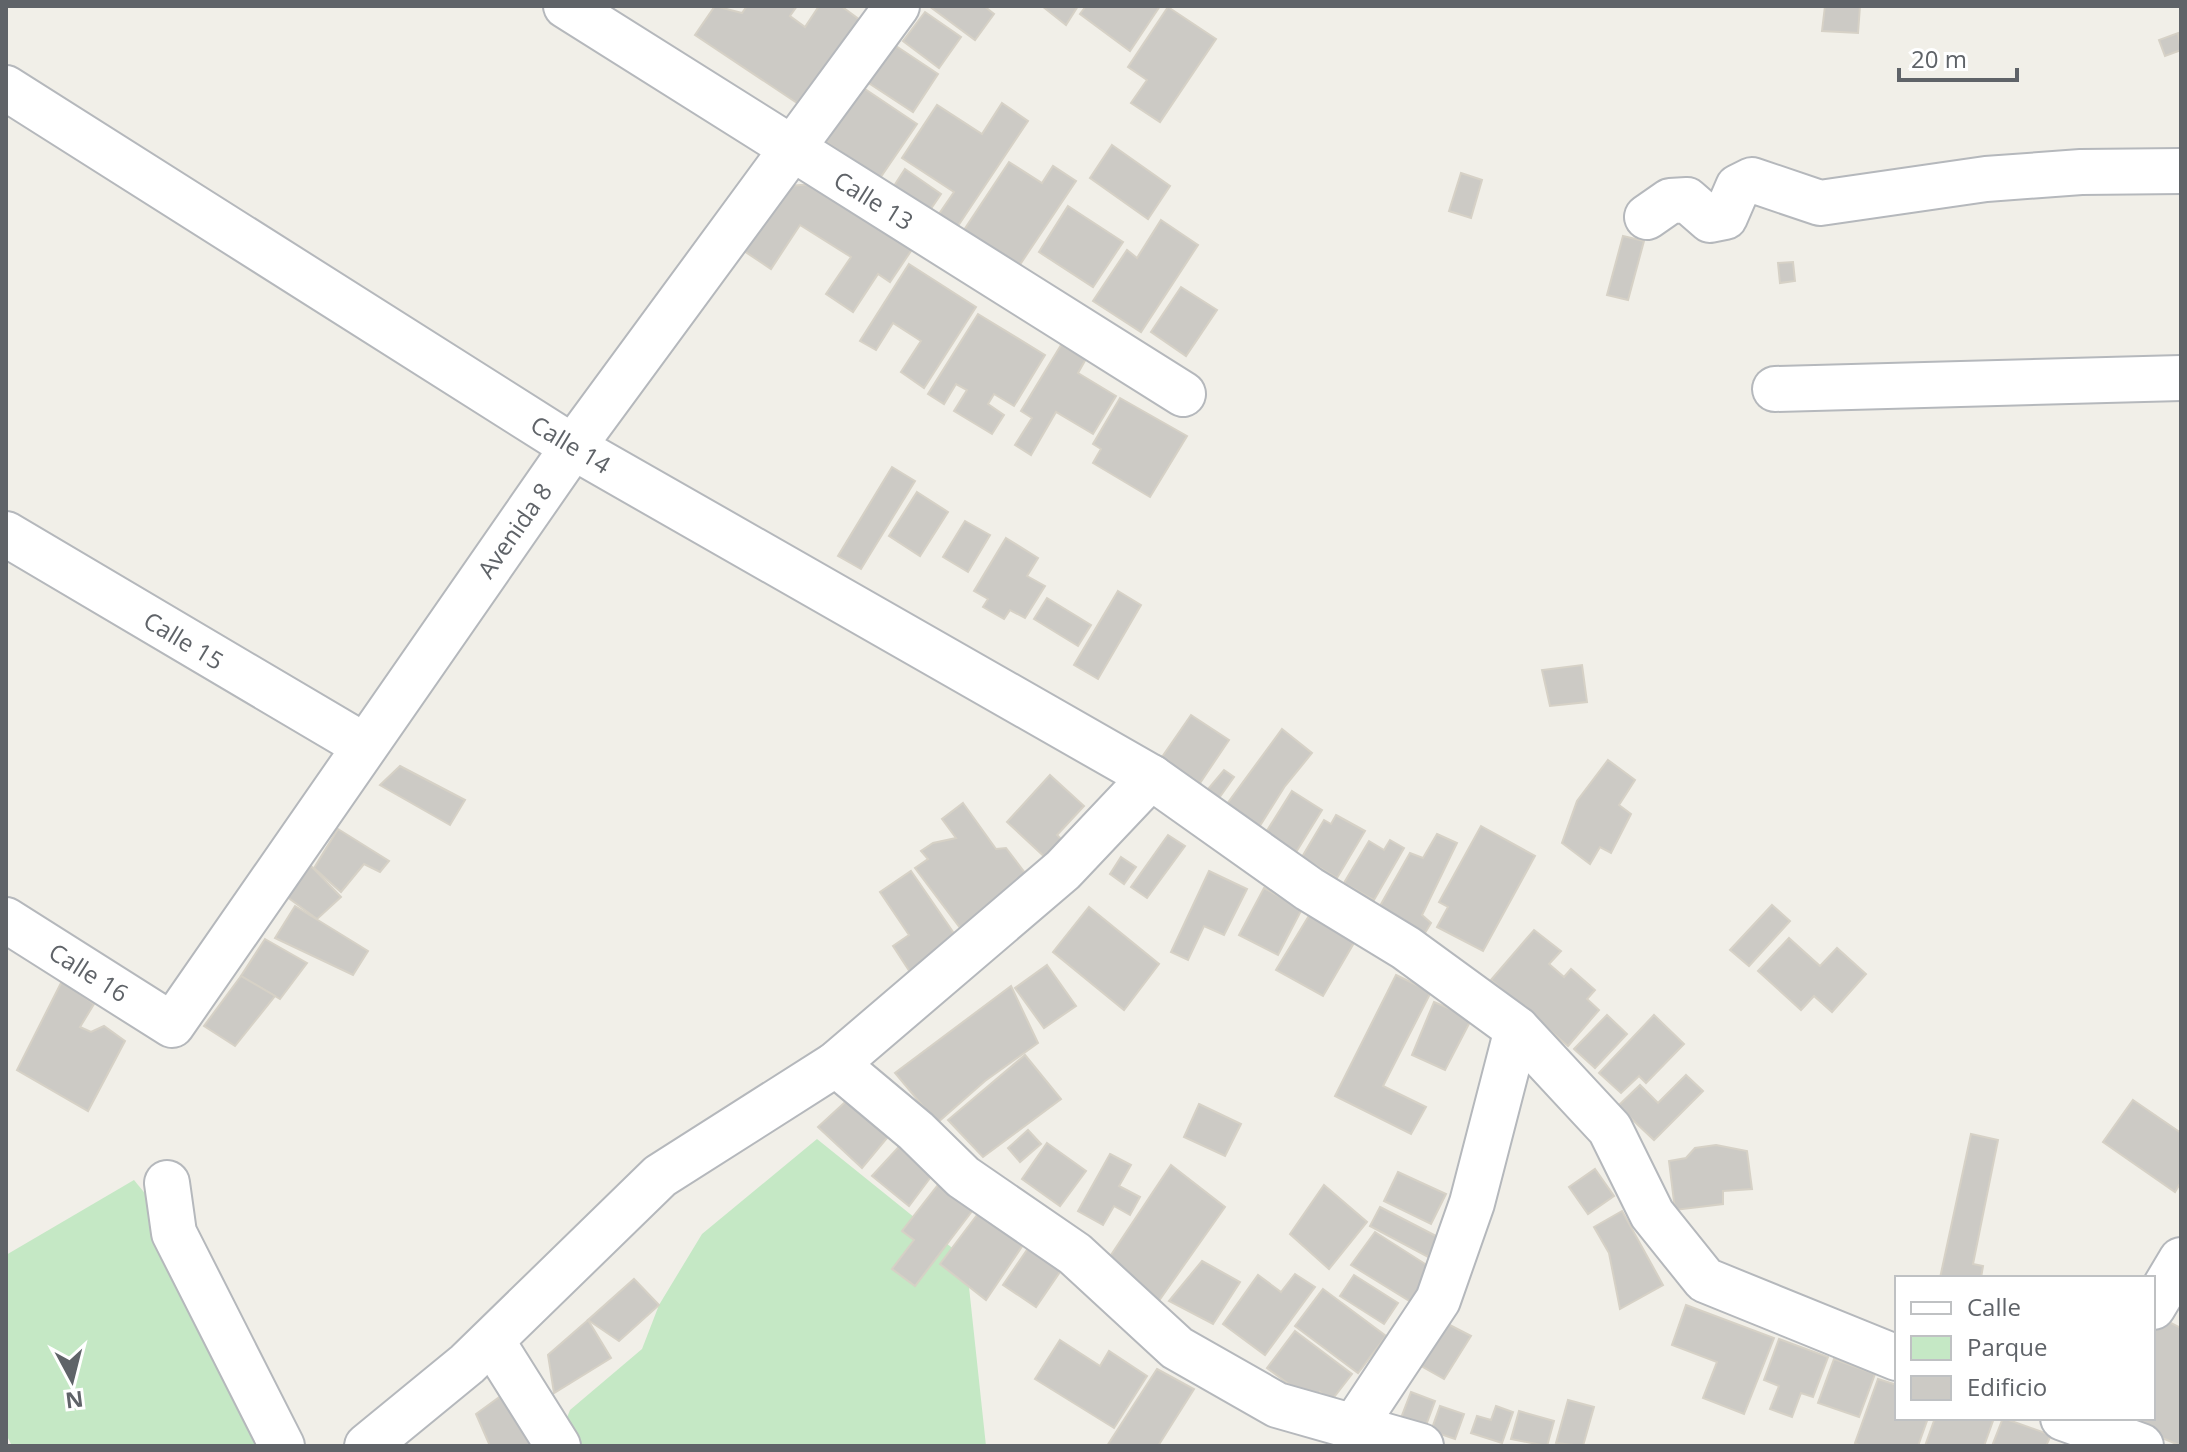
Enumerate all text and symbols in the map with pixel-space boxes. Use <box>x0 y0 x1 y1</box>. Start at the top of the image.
scale bar <box>1899 32 2017 82</box>
text: 20 m <box>1911 42 1967 75</box>
street label: Calle 13 <box>828 163 920 237</box>
street label: Calle 14 <box>525 407 617 481</box>
street label: Avenida 8 <box>469 476 559 584</box>
street label: Calle 15 <box>138 603 230 677</box>
street label: Calle 16 <box>43 935 135 1009</box>
legend <box>1895 1276 2155 1420</box>
text: Calle <box>1967 1290 2021 1323</box>
text: Parque <box>1967 1330 2047 1363</box>
north arrow <box>32 1340 112 1420</box>
text: Edificio <box>1967 1370 2047 1403</box>
text: N <box>64 1385 85 1417</box>

